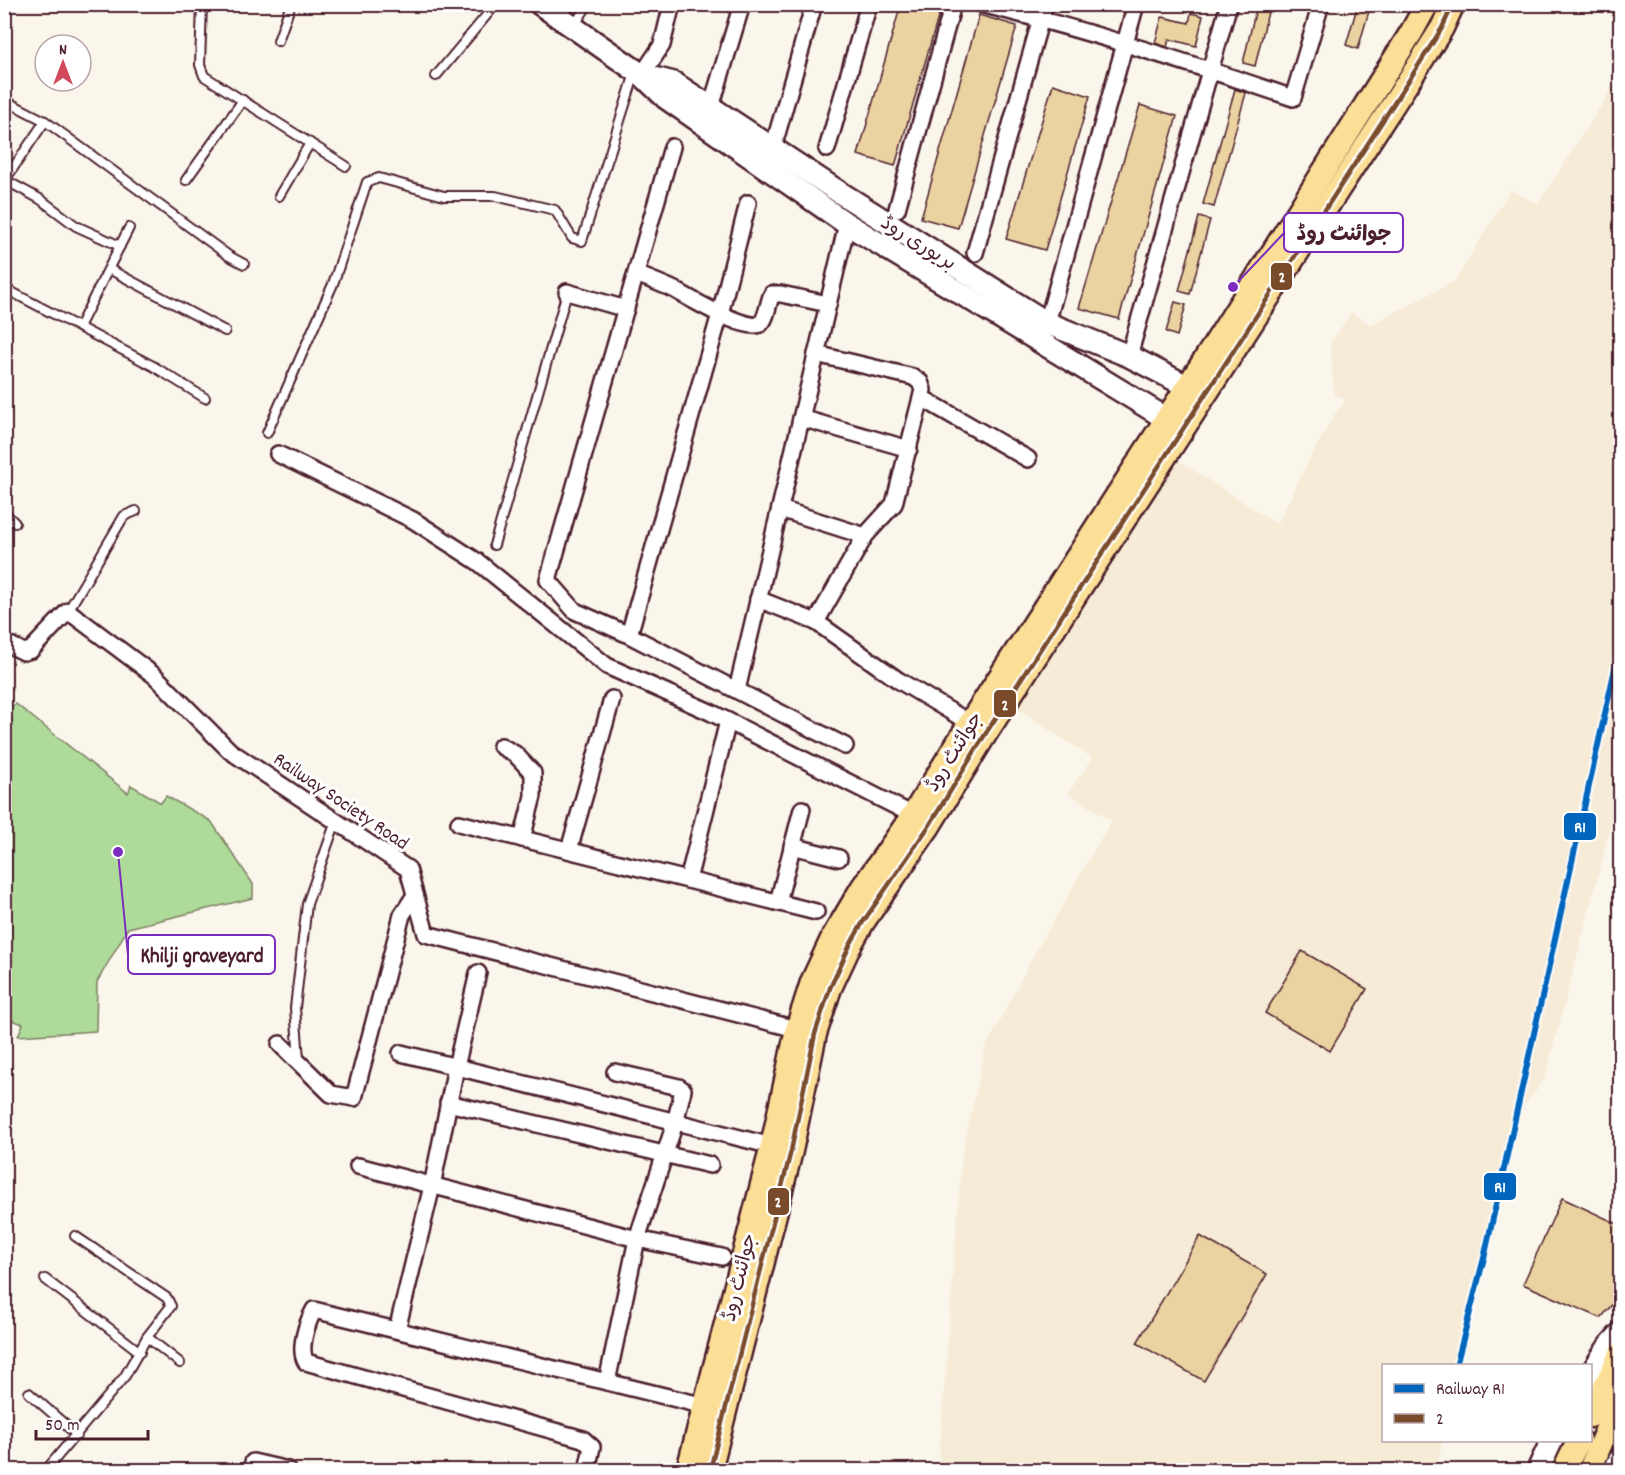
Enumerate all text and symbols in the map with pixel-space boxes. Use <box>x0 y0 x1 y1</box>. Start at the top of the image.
north arrow <box>33 33 93 93</box>
text: N <box>59 39 67 62</box>
street label: بریوری روڈ <box>874 210 961 279</box>
callout: جوائنٹ روڈ <box>1284 213 1403 252</box>
text: جوائنٹ روڈ <box>1297 221 1391 251</box>
line badge: 2 <box>1270 262 1293 291</box>
text: 2 <box>1279 267 1286 290</box>
line badge: 2 <box>993 689 1017 718</box>
text: 2 <box>1002 695 1009 718</box>
street label: جوائنٹ روڈ <box>920 707 991 798</box>
street label: Railway Society Road <box>267 747 414 858</box>
line badge: R1 <box>1563 812 1597 841</box>
text: R1 <box>1574 817 1586 840</box>
callout: Khilji graveyard <box>128 935 275 974</box>
text: Khilji graveyard <box>140 943 264 973</box>
line badge: R1 <box>1483 1172 1517 1201</box>
text: R1 <box>1494 1177 1506 1200</box>
line badge: 2 <box>767 1187 790 1216</box>
text: 2 <box>775 1192 782 1215</box>
street label: جوائنٹ روڈ <box>716 1231 765 1325</box>
legend <box>1382 1364 1592 1442</box>
text: Railway R1 <box>1436 1378 1505 1403</box>
scale bar <box>36 1403 148 1441</box>
text: 2 <box>1436 1408 1444 1433</box>
text: 50 m <box>45 1414 80 1439</box>

